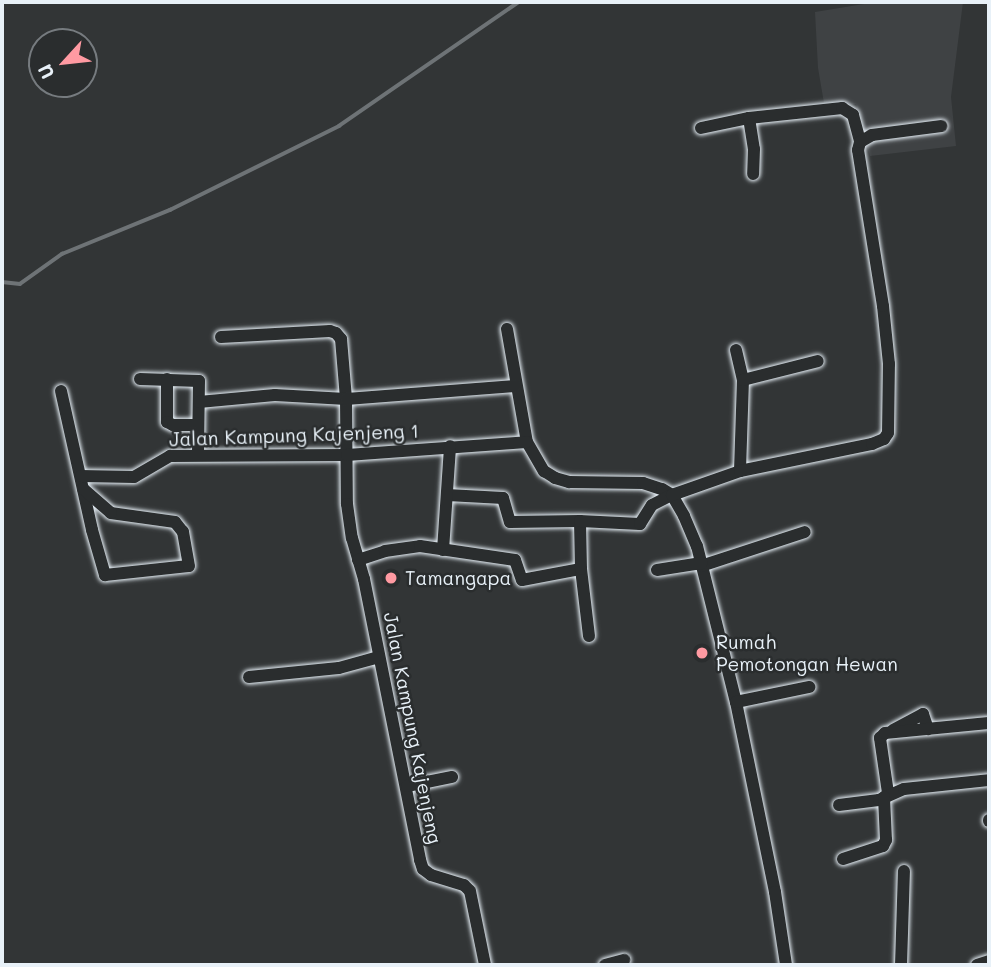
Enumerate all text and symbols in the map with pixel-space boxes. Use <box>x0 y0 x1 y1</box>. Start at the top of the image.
north arrow <box>28 28 98 98</box>
text: U <box>31 60 60 84</box>
street label: Jalan Kampung Kajenjeng 1 <box>169 419 419 451</box>
place label: Tamangapa <box>405 567 511 589</box>
marker: Tamangapa <box>383 570 399 586</box>
street label: Jalan Kampung Kajenjeng <box>379 610 447 846</box>
place label: Rumah Pemotongan Hewan <box>716 631 898 675</box>
marker: Rumah Pemotongan Hewan <box>694 645 710 661</box>

